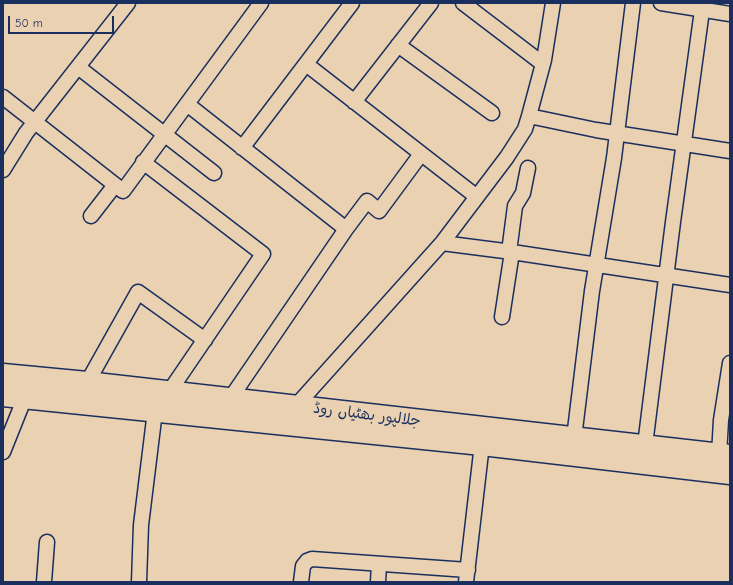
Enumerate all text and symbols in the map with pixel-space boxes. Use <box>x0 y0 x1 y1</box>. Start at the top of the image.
scale bar <box>10 8 116 34</box>
text: 50 m <box>15 16 43 30</box>
street label: جلالپور بھٹیاں روڈ <box>312 399 422 431</box>

